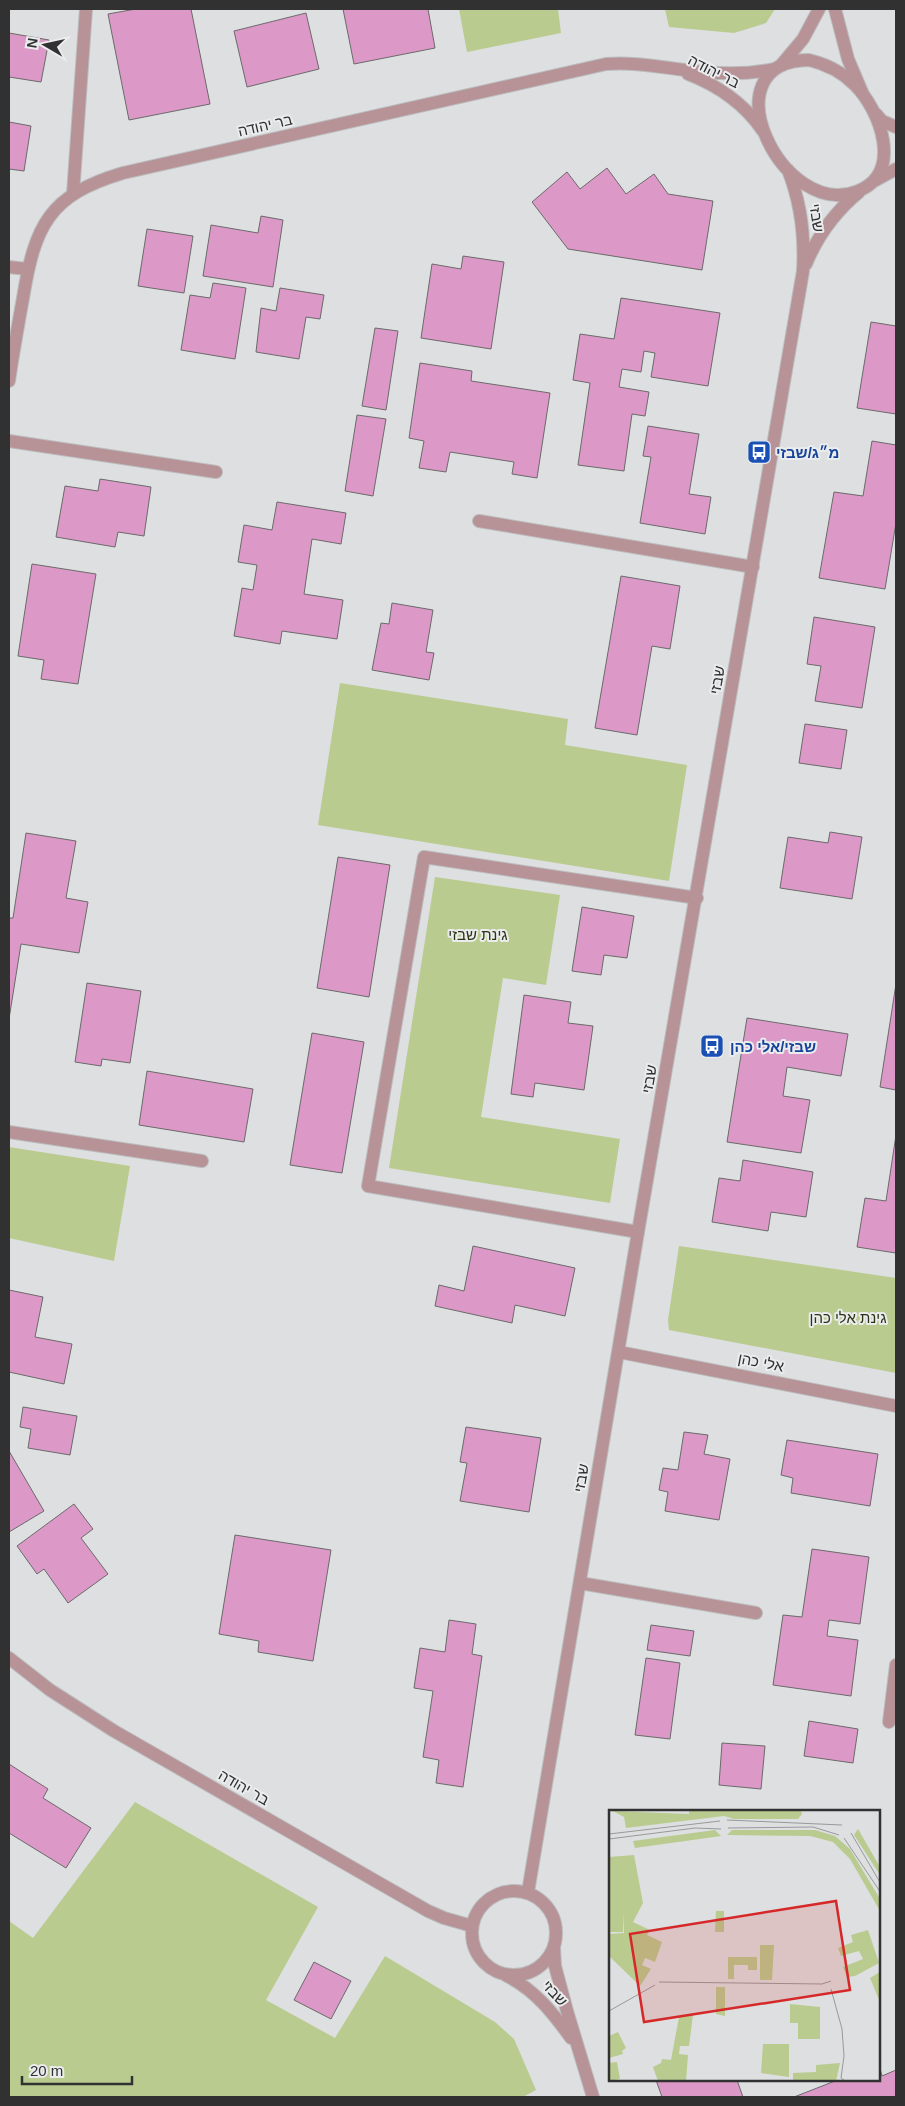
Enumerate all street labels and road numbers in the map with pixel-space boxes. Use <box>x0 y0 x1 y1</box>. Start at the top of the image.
street label: בר יהודה <box>685 51 743 91</box>
street label: בר יהודה <box>236 110 294 140</box>
street label: שבזי <box>807 203 827 233</box>
street label: שבזי <box>706 664 728 696</box>
street label: שבזי <box>638 1063 660 1095</box>
street label: אלי כהן <box>737 1349 786 1375</box>
street label: שבזי <box>570 1462 592 1494</box>
street label: בר יהודה <box>216 1766 272 1808</box>
street label: שבזי <box>539 1977 571 2009</box>

